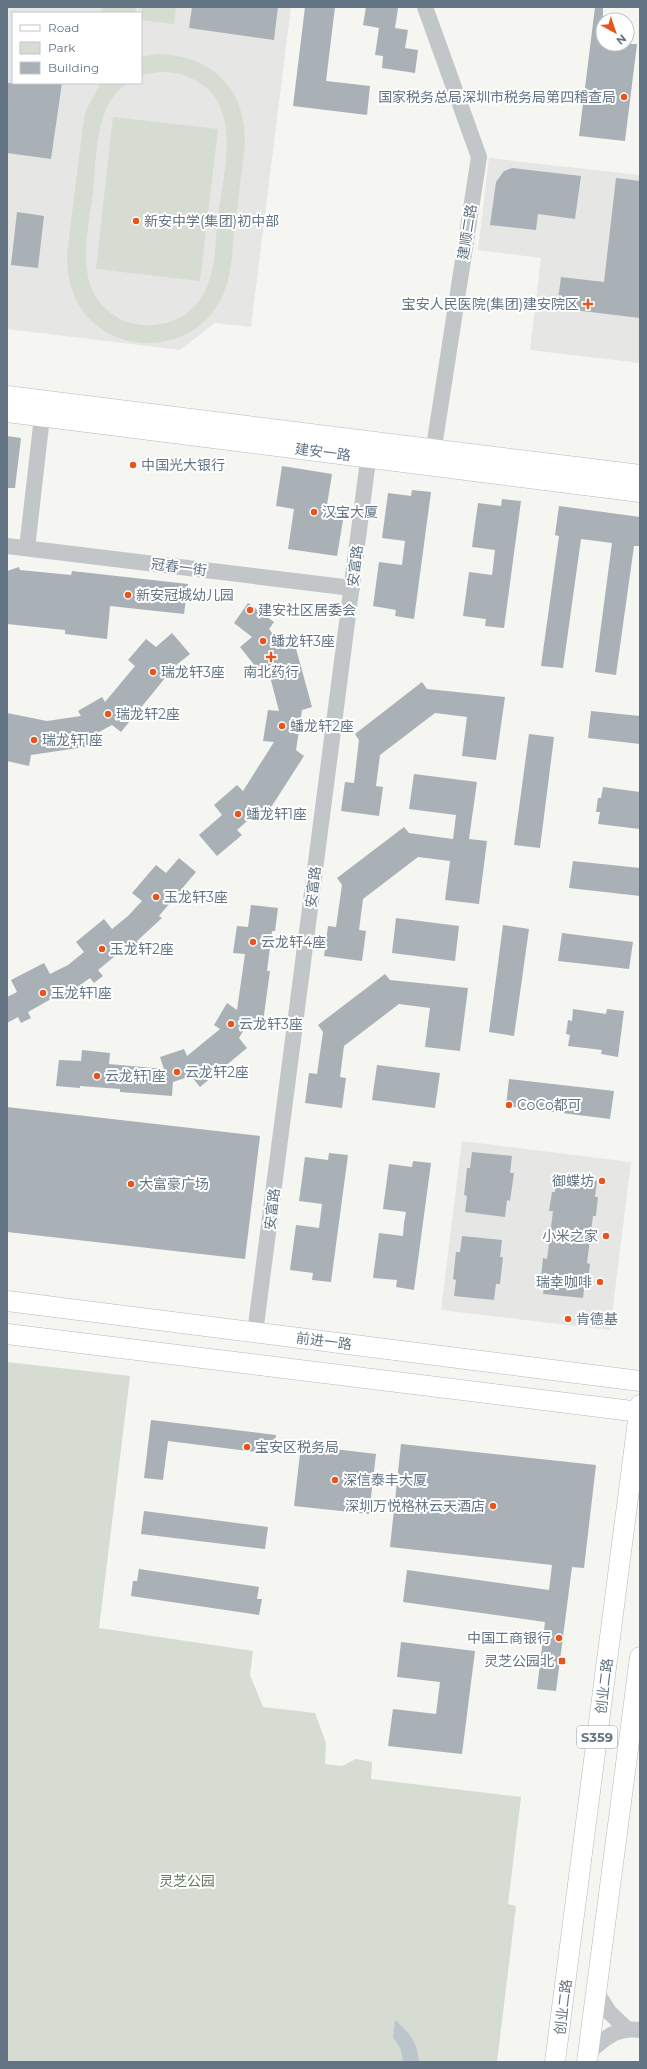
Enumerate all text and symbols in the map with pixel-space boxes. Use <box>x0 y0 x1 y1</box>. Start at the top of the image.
legend <box>12 12 142 84</box>
north arrow <box>595 12 635 52</box>
text: Road <box>48 20 79 35</box>
text: N <box>614 31 629 48</box>
text: Park <box>48 40 76 55</box>
text: Building <box>48 60 99 75</box>
place label: 国家税务总局深圳市税务局第四稽查局 <box>378 88 616 106</box>
marker: 国家税务总局深圳市税务局第四稽查局 <box>619 92 629 102</box>
street label: 建顺二路 <box>454 203 480 261</box>
place label: 新安中学(集团)初中部 <box>144 212 279 230</box>
marker: 新安中学(集团)初中部 <box>131 216 141 226</box>
place label: 宝安人民医院(集团)建安院区 <box>402 295 579 313</box>
marker: 宝安人民医院(集团)建安院区 <box>582 298 594 310</box>
street label: 建安一路 <box>294 440 352 464</box>
place label: 中国光大银行 <box>141 456 225 474</box>
marker: 中国光大银行 <box>128 460 138 470</box>
place label: 汉宝大厦 <box>322 503 378 521</box>
marker: 汉宝大厦 <box>309 507 319 517</box>
street label: 安富路 <box>344 544 366 588</box>
street label: 冠春一街 <box>150 555 208 579</box>
place label: 新安冠城幼儿园 <box>136 586 234 604</box>
marker: 新安冠城幼儿园 <box>123 590 133 600</box>
place label: 建安社区居委会 <box>258 601 356 619</box>
marker: 建安社区居委会 <box>245 605 255 615</box>
place label: 蟠龙轩3座 <box>271 632 335 650</box>
marker: 蟠龙轩3座 <box>258 636 268 646</box>
marker: 南北药行 <box>266 652 276 662</box>
place label: 瑞龙轩3座 <box>161 663 225 681</box>
place label: 南北药行 <box>243 663 299 681</box>
marker: 瑞龙轩3座 <box>148 667 158 677</box>
place label: 瑞龙轩2座 <box>116 705 180 723</box>
marker: 瑞龙轩2座 <box>103 709 113 719</box>
place label: 蟠龙轩2座 <box>290 717 354 735</box>
marker: 蟠龙轩2座 <box>277 721 287 731</box>
place label: 瑞龙轩1座 <box>42 731 103 749</box>
marker: 瑞龙轩1座 <box>29 735 39 745</box>
place label: 蟠龙轩1座 <box>246 805 307 823</box>
marker: 蟠龙轩1座 <box>233 809 243 819</box>
street label: 安富路 <box>302 865 324 909</box>
place label: 玉龙轩3座 <box>164 888 228 906</box>
marker: 玉龙轩3座 <box>151 892 161 902</box>
place label: 云龙轩4座 <box>261 933 326 951</box>
marker: 云龙轩4座 <box>248 937 258 947</box>
place label: 玉龙轩2座 <box>110 940 174 958</box>
marker: 玉龙轩2座 <box>97 944 107 954</box>
place label: 玉龙轩1座 <box>51 984 112 1002</box>
marker: 玉龙轩1座 <box>38 988 48 998</box>
place label: 云龙轩3座 <box>239 1015 303 1033</box>
marker: 云龙轩3座 <box>226 1019 236 1029</box>
place label: 云龙轩2座 <box>185 1063 249 1081</box>
place label: 云龙轩1座 <box>105 1067 166 1085</box>
marker: 云龙轩2座 <box>172 1067 182 1077</box>
marker: 云龙轩1座 <box>92 1071 102 1081</box>
place label: CoCo都可 <box>517 1096 582 1114</box>
marker: CoCo都可 <box>504 1100 514 1110</box>
place label: 御蝶坊 <box>552 1172 594 1190</box>
place label: 大富豪广场 <box>139 1175 209 1193</box>
marker: 御蝶坊 <box>597 1176 607 1186</box>
marker: 大富豪广场 <box>126 1179 136 1189</box>
street label: 安富路 <box>261 1187 283 1231</box>
place label: 小米之家 <box>542 1227 598 1245</box>
marker: 小米之家 <box>601 1231 611 1241</box>
place label: 瑞幸咖啡 <box>536 1273 592 1291</box>
marker: 瑞幸咖啡 <box>595 1277 605 1287</box>
place label: 肯德基 <box>576 1310 618 1328</box>
marker: 肯德基 <box>563 1314 573 1324</box>
street label: 前进一路 <box>295 1329 353 1353</box>
place label: 宝安区税务局 <box>255 1438 339 1456</box>
marker: 宝安区税务局 <box>242 1442 252 1452</box>
place label: 深信泰丰大厦 <box>343 1471 427 1489</box>
marker: 深信泰丰大厦 <box>330 1475 340 1485</box>
place label: 深圳万悦格林云天酒店 <box>345 1497 485 1515</box>
marker: 深圳万悦格林云天酒店 <box>488 1501 498 1511</box>
place label: 中国工商银行 <box>467 1629 551 1647</box>
marker: 中国工商银行 <box>554 1633 564 1643</box>
place label: 灵芝公园北 <box>484 1652 554 1670</box>
marker: 灵芝公园北 <box>557 1656 567 1666</box>
street label: 创业二路 <box>592 1657 616 1715</box>
road number: S359 <box>577 1726 617 1748</box>
park label: 灵芝公园 <box>159 1872 215 1890</box>
street label: 创业二路 <box>551 1978 575 2036</box>

